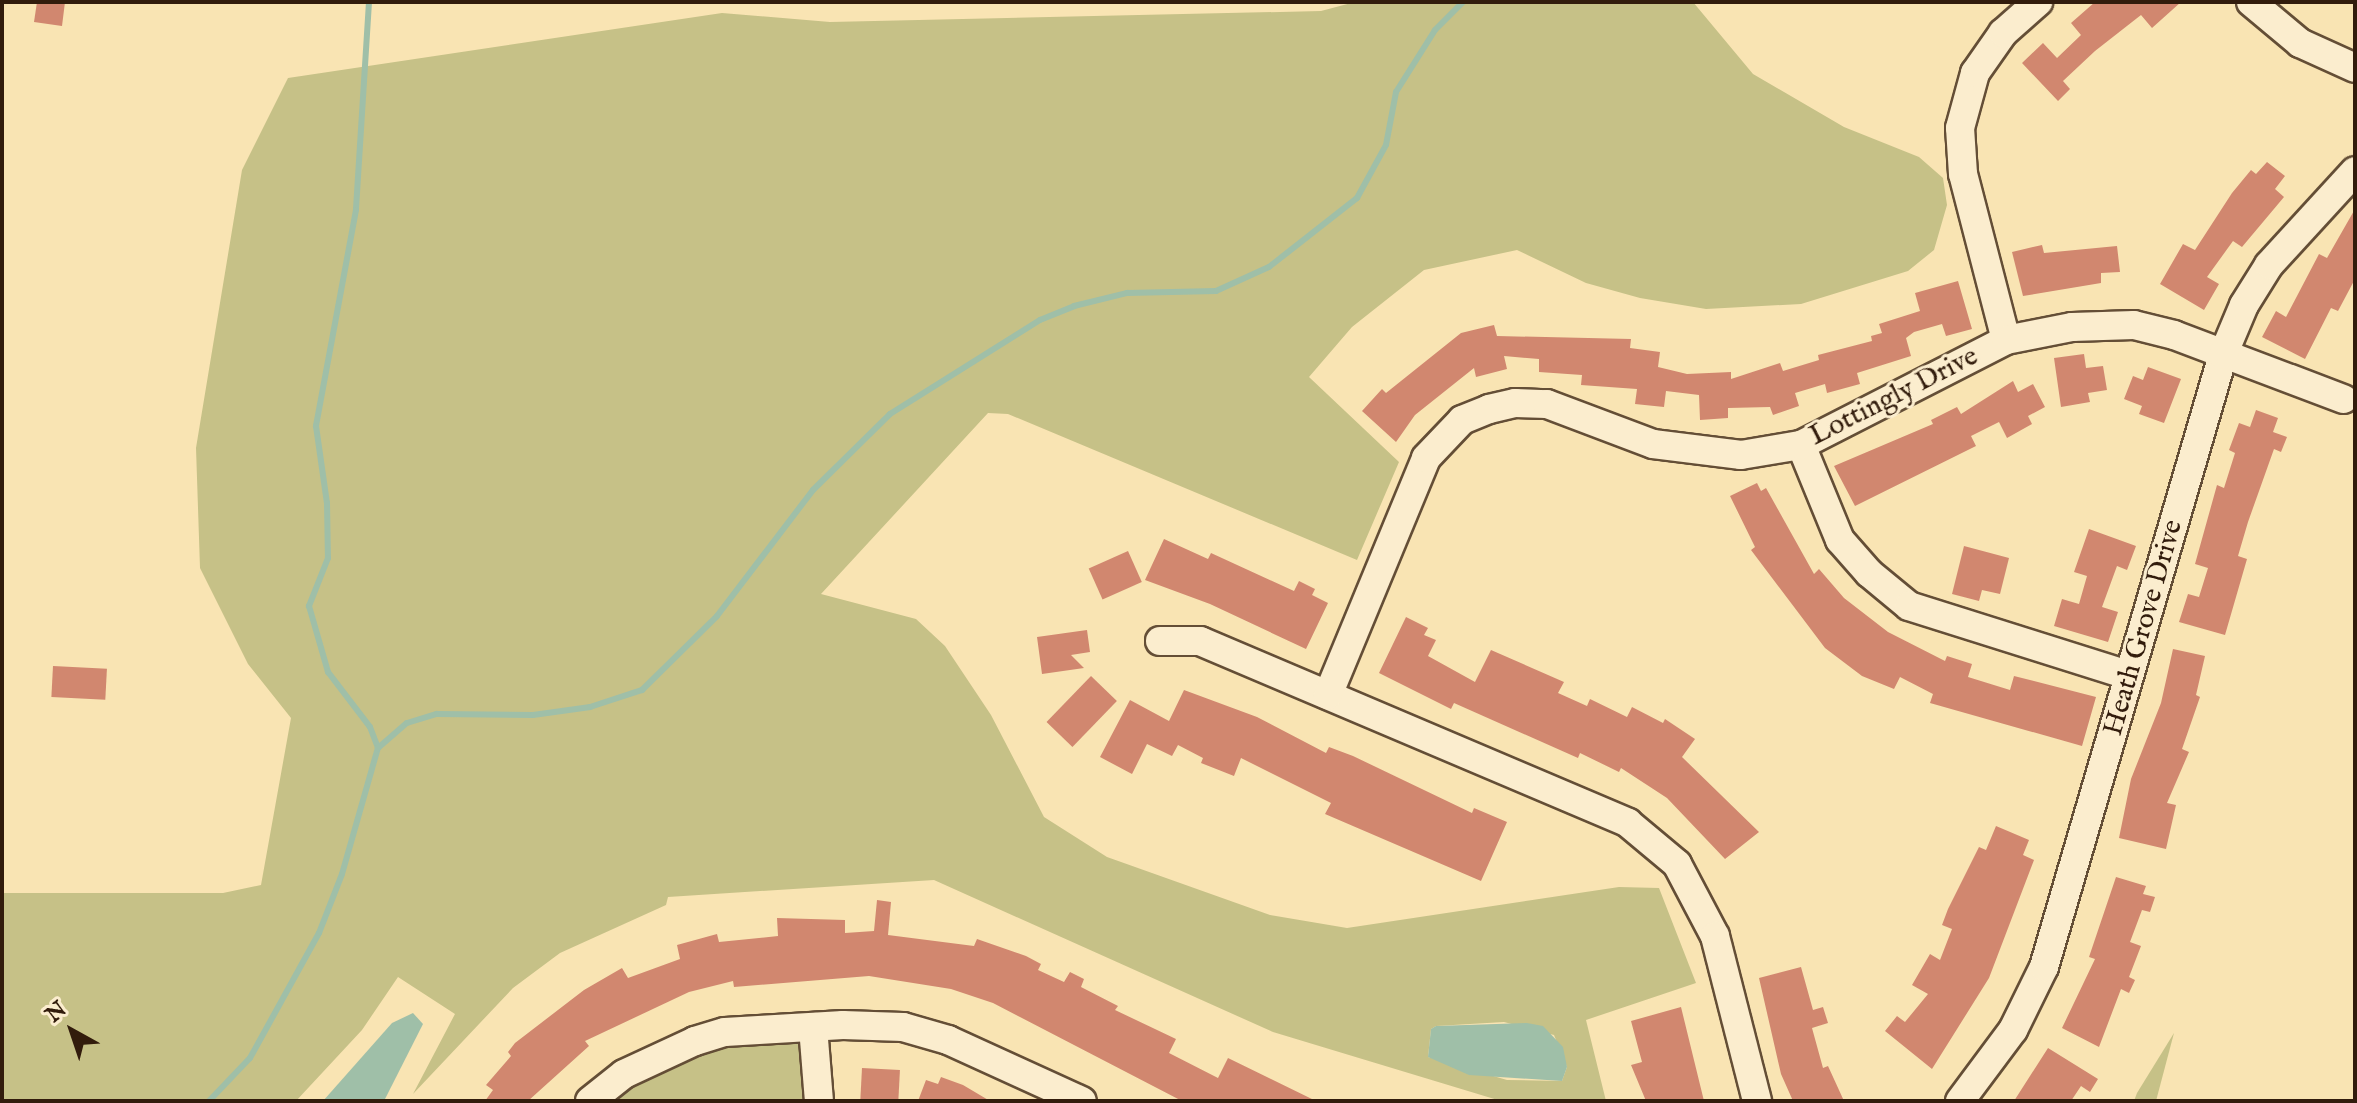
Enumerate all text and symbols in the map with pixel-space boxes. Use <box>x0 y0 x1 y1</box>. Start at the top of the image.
street label: Lottingly Drive <box>1804 340 1984 454</box>
street label: Heath Grove Drive <box>2097 516 2191 740</box>
north arrow <box>32 991 112 1071</box>
text: N <box>40 996 73 1029</box>

